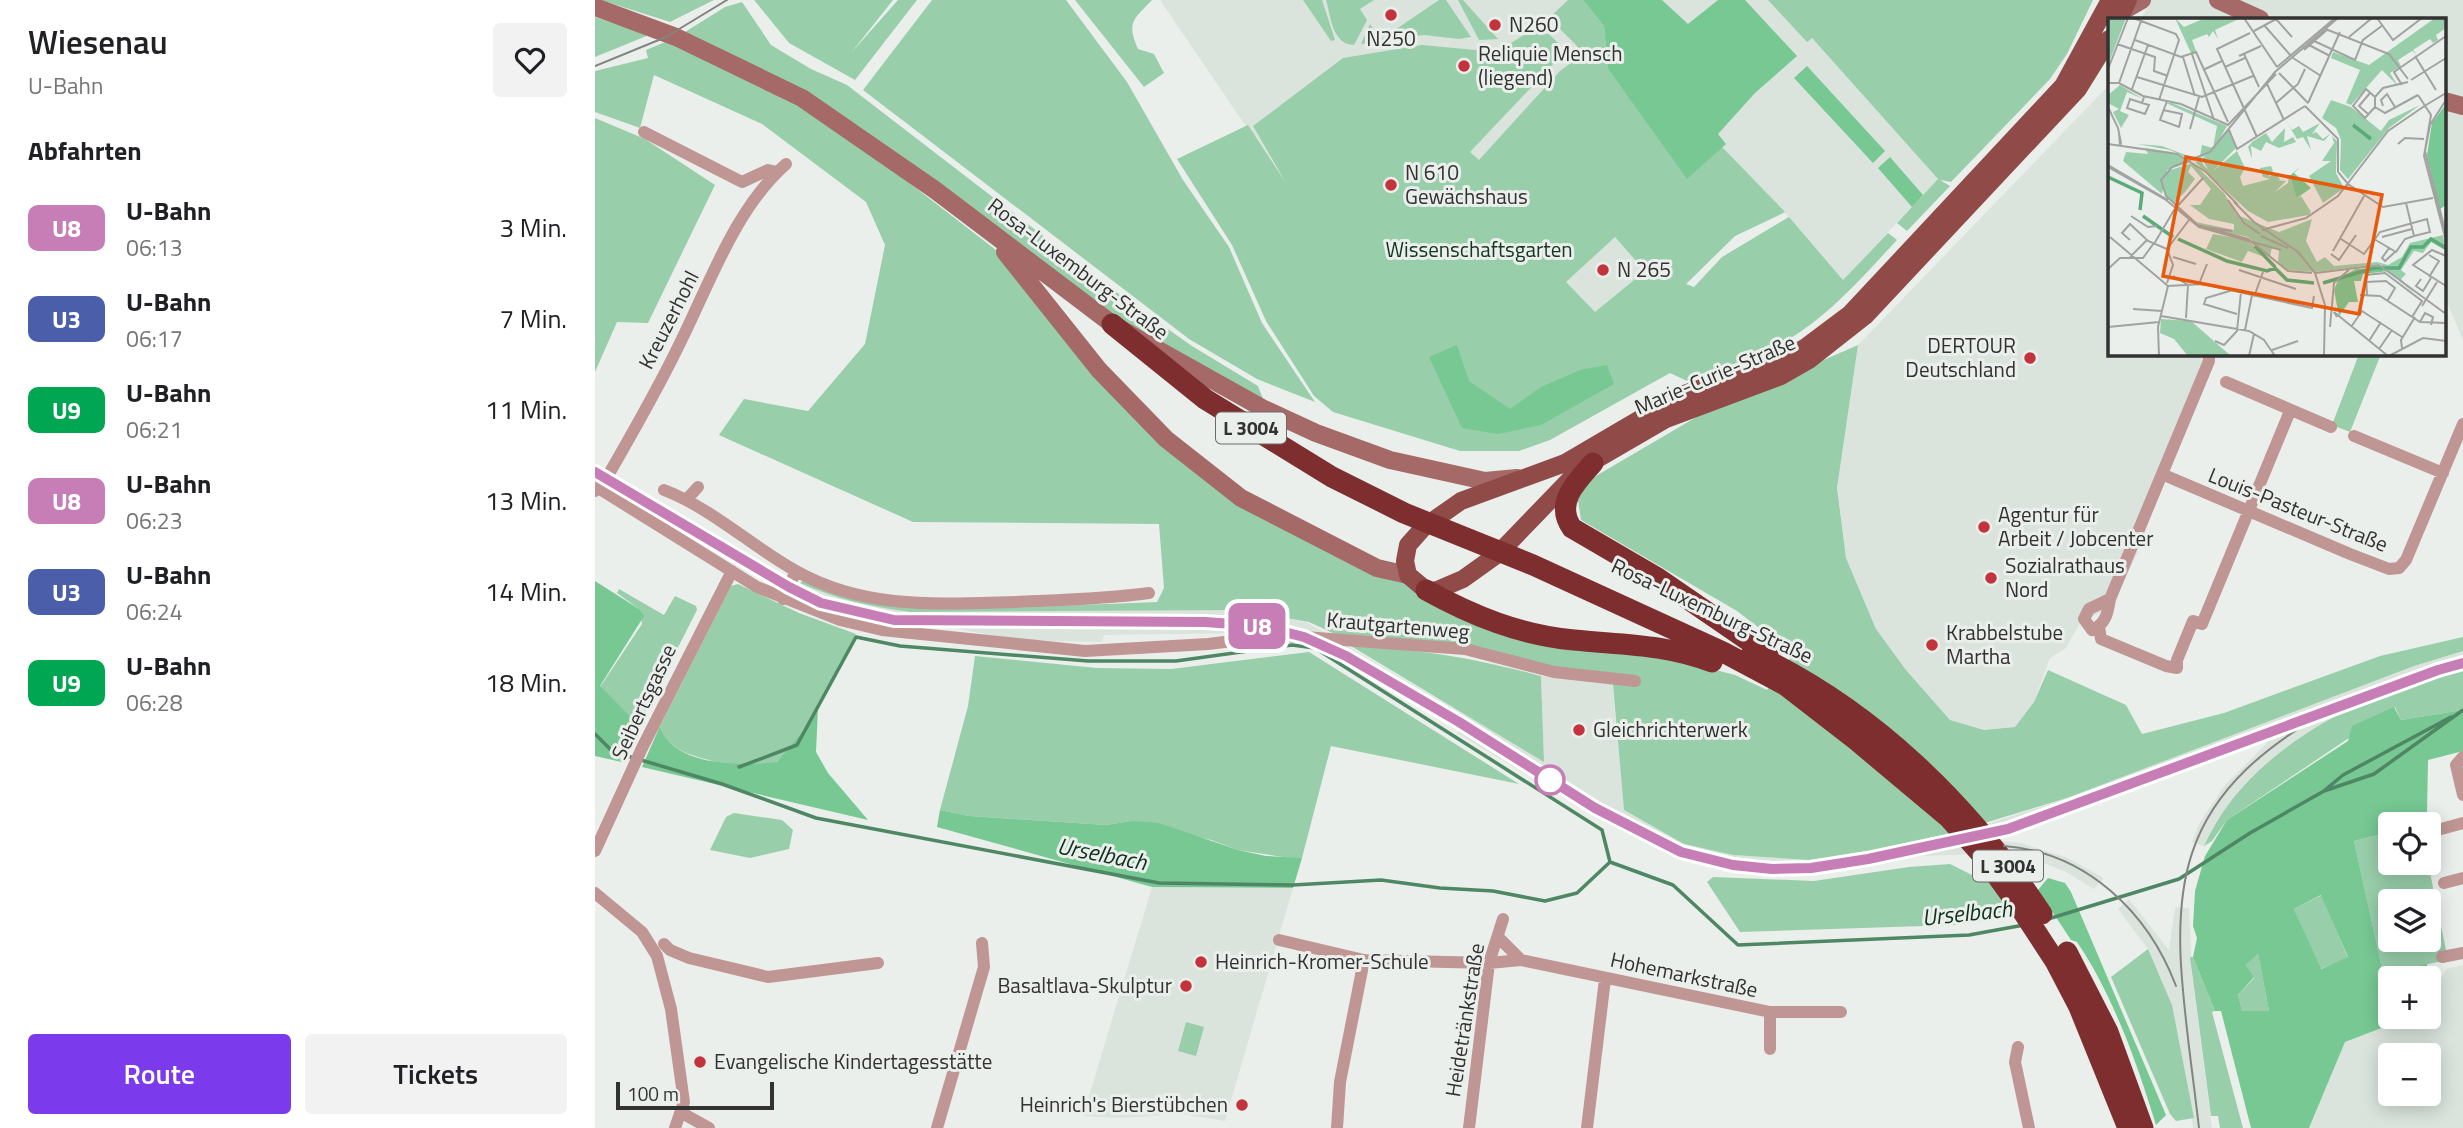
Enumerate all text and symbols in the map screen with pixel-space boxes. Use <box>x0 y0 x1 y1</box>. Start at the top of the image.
marker: N250 <box>1383 7 1399 23</box>
place label: N260 <box>1509 8 1558 40</box>
text: Wiesenau <box>28 17 168 67</box>
marker: N260 <box>1487 17 1503 33</box>
inset map <box>2108 18 2445 355</box>
place label: N250 <box>1366 22 1416 54</box>
button: heart <box>493 23 567 97</box>
place label: Reliquie Mensch (liegend) <box>1478 37 1622 93</box>
marker: Reliquie Mensch (liegend) <box>1456 58 1472 74</box>
text: U-Bahn <box>28 68 103 103</box>
text: Abfahrten <box>28 131 142 170</box>
place label: N 610 Gewächshaus <box>1405 156 1528 212</box>
marker: N 610 Gewächshaus <box>1383 177 1399 193</box>
street label: Rosa-Luxemburg-Straße <box>981 189 1176 347</box>
text: U-Bahn <box>126 191 212 230</box>
text: 3 Min. <box>500 208 567 247</box>
text: U8 <box>52 210 81 246</box>
text: 06:13 <box>126 230 183 265</box>
park label: Wissenschaftsgarten <box>1385 233 1573 265</box>
place label: N 265 <box>1617 253 1671 285</box>
marker: N 265 <box>1595 262 1611 278</box>
street label: Kreuzerhohl <box>630 265 707 374</box>
text: U-Bahn <box>126 282 212 321</box>
text: 7 Min. <box>500 299 567 338</box>
text: U3 <box>52 301 81 337</box>
text: 06:17 <box>126 321 183 356</box>
street label: Marie-Curie-Straße <box>1629 326 1800 422</box>
place label: DERTOUR Deutschland <box>1905 329 2016 385</box>
marker: DERTOUR Deutschland <box>2022 350 2038 366</box>
text: U-Bahn <box>126 373 212 412</box>
text: 11 Min. <box>485 390 567 429</box>
text: U9 <box>52 392 81 428</box>
text: 06:21 <box>126 412 183 447</box>
road number: L 3004 <box>1216 412 1286 444</box>
street label: Louis-Pasteur-Straße <box>2204 458 2393 560</box>
text: U-Bahn <box>126 464 212 503</box>
text: 13 Min. <box>485 481 567 520</box>
text: U8 <box>52 483 81 519</box>
place label: Agentur für Arbeit / Jobcenter <box>1998 498 2153 554</box>
text: 06:23 <box>126 503 183 538</box>
marker: Agentur für Arbeit / Jobcenter <box>1976 519 1992 535</box>
street label: Rosa-Luxemburg-Straße <box>1606 549 1819 671</box>
place label: Sozialrathaus Nord <box>2005 549 2125 605</box>
text: U-Bahn <box>126 555 212 594</box>
marker: Sozialrathaus Nord <box>1983 570 1999 586</box>
text: 14 Min. <box>485 572 567 611</box>
text: U3 <box>52 574 81 610</box>
text: 06:24 <box>126 594 183 629</box>
line badge: U8 <box>1225 603 1289 649</box>
street label: Krautgartenweg <box>1325 603 1471 647</box>
text: U8 <box>1242 608 1272 644</box>
place label: Krabbelstube Martha <box>1946 616 2063 672</box>
marker: Krabbelstube Martha <box>1924 637 1940 653</box>
street label: Seibertsgasse <box>602 639 684 765</box>
text: U-Bahn <box>126 646 212 685</box>
text: 18 Min. <box>485 663 567 702</box>
text: U9 <box>52 665 81 701</box>
text: 06:28 <box>126 685 183 720</box>
place label: Gleichrichterwerk <box>1593 713 1748 745</box>
marker: Gleichrichterwerk <box>1571 722 1587 738</box>
unlabelled marker <box>1535 765 1565 795</box>
map controls <box>2378 812 2441 1106</box>
button: locate <box>2378 812 2441 875</box>
water label: Urselbach <box>1055 828 1150 879</box>
road number: L 3004 <box>1973 850 2043 881</box>
button: layers <box>2378 889 2441 952</box>
water label: Urselbach <box>1920 890 2014 935</box>
street label: Heidetränkstraße <box>1436 941 1492 1099</box>
street label: Hohemarkstraße <box>1608 943 1761 1005</box>
place label: Heinrich-Kromer-Schule <box>1215 945 1429 977</box>
marker: Heinrich-Kromer-Schule <box>1193 954 1209 970</box>
button: + <box>2378 966 2441 1029</box>
place label: Basaltlava-Skulptur <box>997 969 1172 1001</box>
marker: Basaltlava-Skulptur <box>1178 978 1194 994</box>
button: Route <box>28 1034 291 1114</box>
button: Tickets <box>305 1034 567 1114</box>
button: − <box>2378 1043 2441 1106</box>
place label: Evangelische Kindertagesstätte <box>714 1045 992 1077</box>
marker: Evangelische Kindertagesstätte <box>692 1054 708 1070</box>
scale bar <box>616 1079 773 1111</box>
text: 100 m <box>627 1079 679 1108</box>
place label: Heinrich's Bierstübchen <box>1020 1088 1228 1120</box>
marker: Heinrich's Bierstübchen <box>1234 1097 1250 1113</box>

